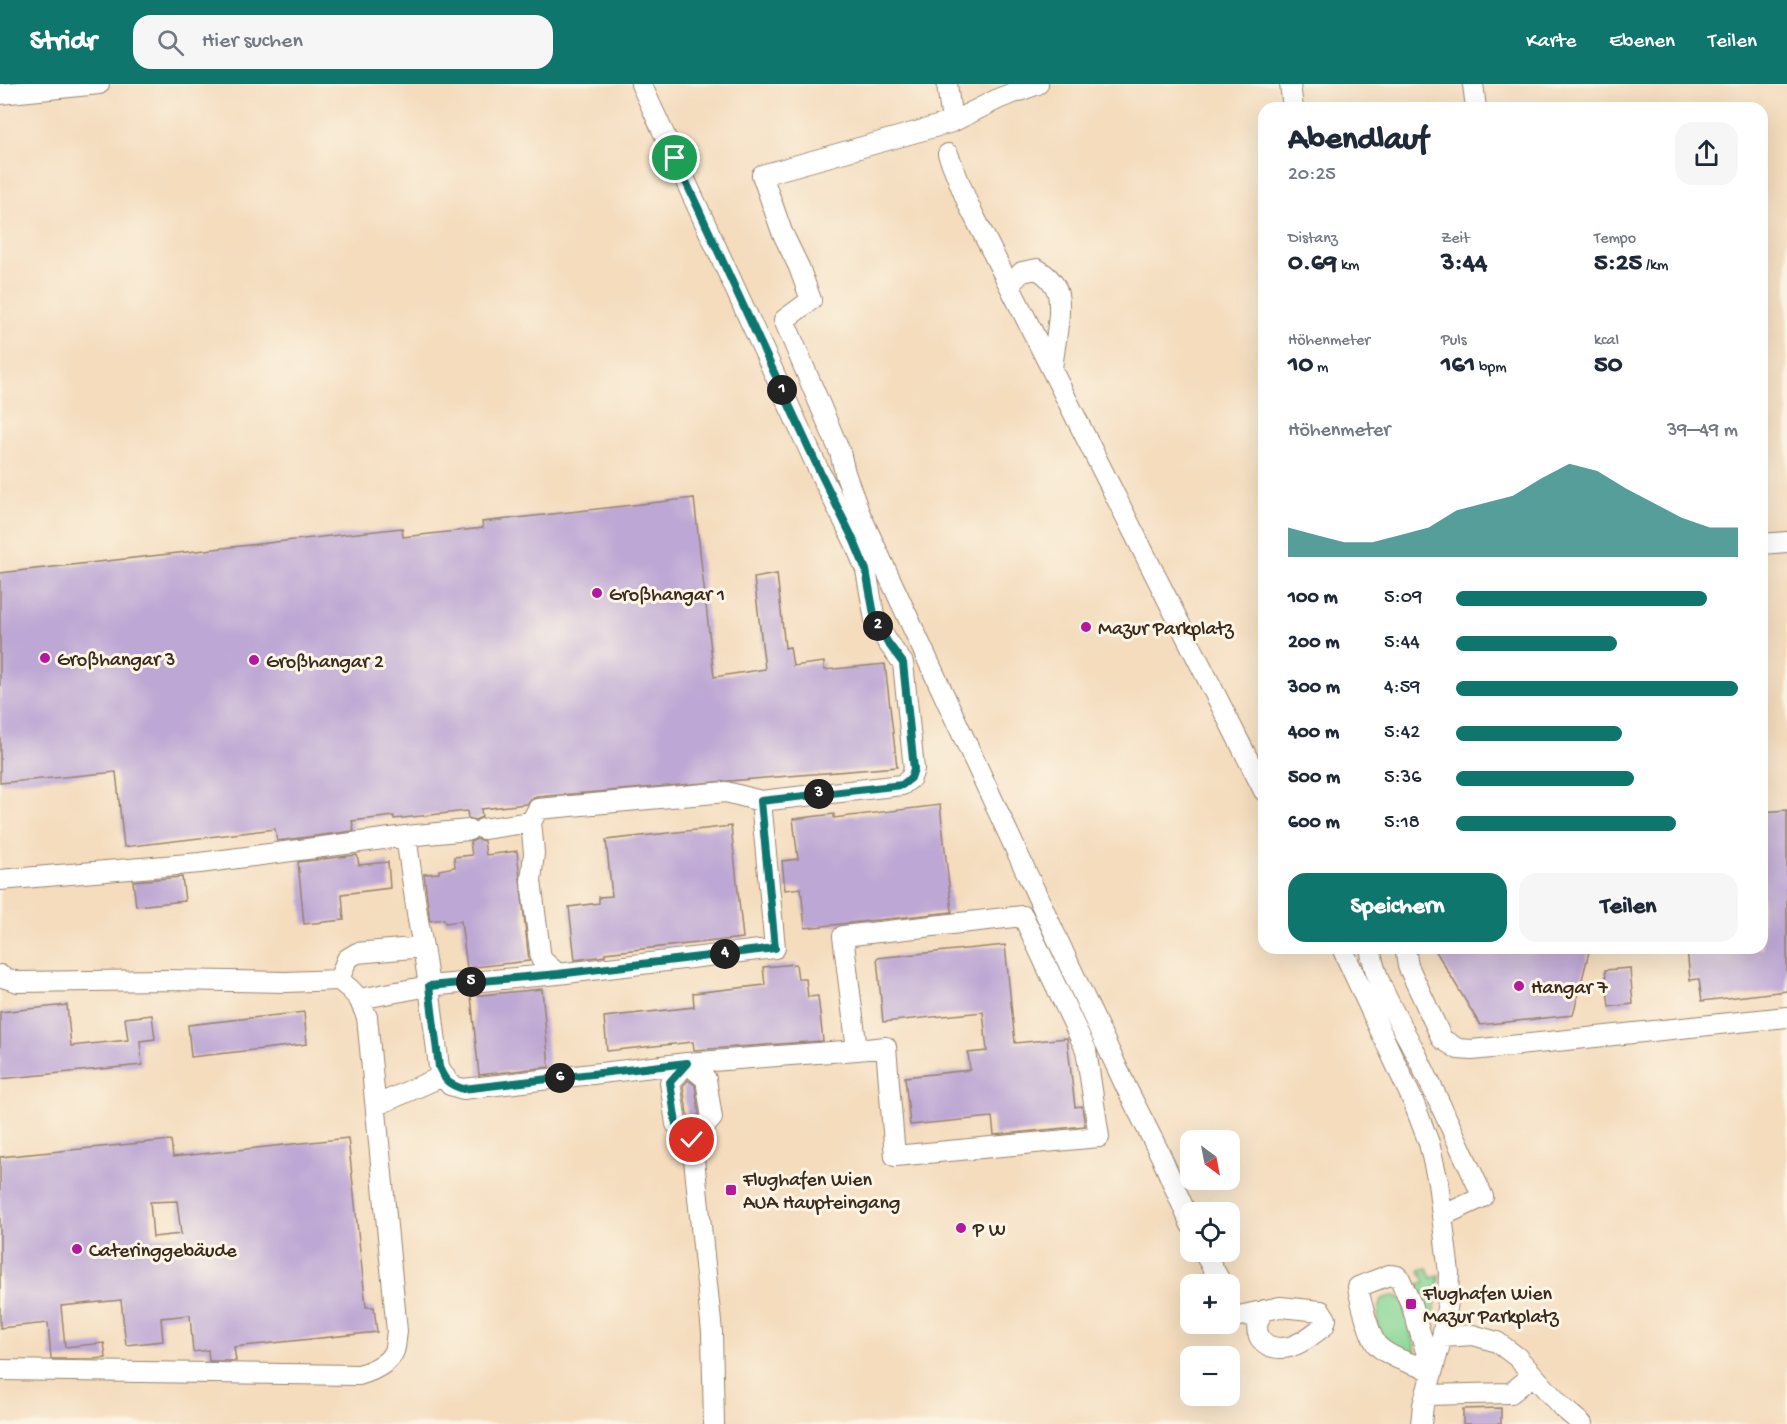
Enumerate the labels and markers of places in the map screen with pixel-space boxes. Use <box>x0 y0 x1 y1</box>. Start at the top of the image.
pin <box>649 132 700 183</box>
pin: 1 <box>767 375 797 405</box>
place label: Großhangar 1 <box>609 585 725 608</box>
marker: Großhangar 1 <box>590 586 604 600</box>
pin: 2 <box>863 611 893 641</box>
place label: Mazur Parkplatz <box>1098 619 1235 642</box>
marker: Mazur Parkplatz <box>1079 620 1093 634</box>
place label: Großhangar 3 <box>57 650 175 673</box>
marker: Großhangar 3 <box>38 651 52 665</box>
place label: Großhangar 2 <box>266 652 384 675</box>
marker: Großhangar 2 <box>247 653 261 667</box>
pin: 3 <box>804 779 834 809</box>
pin: 4 <box>710 939 740 969</box>
pin: 5 <box>456 967 486 997</box>
place label: Hangar 7 <box>1531 978 1608 1001</box>
marker: Hangar 7 <box>1512 979 1526 993</box>
pin: 6 <box>545 1063 575 1093</box>
pin <box>666 1114 717 1165</box>
place label: Flughafen Wien AUA Haupteingang <box>742 1170 900 1216</box>
marker: Flughafen Wien AUA Haupteingang <box>724 1183 738 1197</box>
place label: P W <box>972 1220 1006 1243</box>
marker: P W <box>954 1221 968 1235</box>
place label: Cateringgebäude <box>89 1241 237 1264</box>
marker: Cateringgebäude <box>70 1242 84 1256</box>
place label: Flughafen Wien Mazur Parkplatz <box>1422 1284 1560 1330</box>
marker: Flughafen Wien Mazur Parkplatz <box>1404 1297 1418 1311</box>

